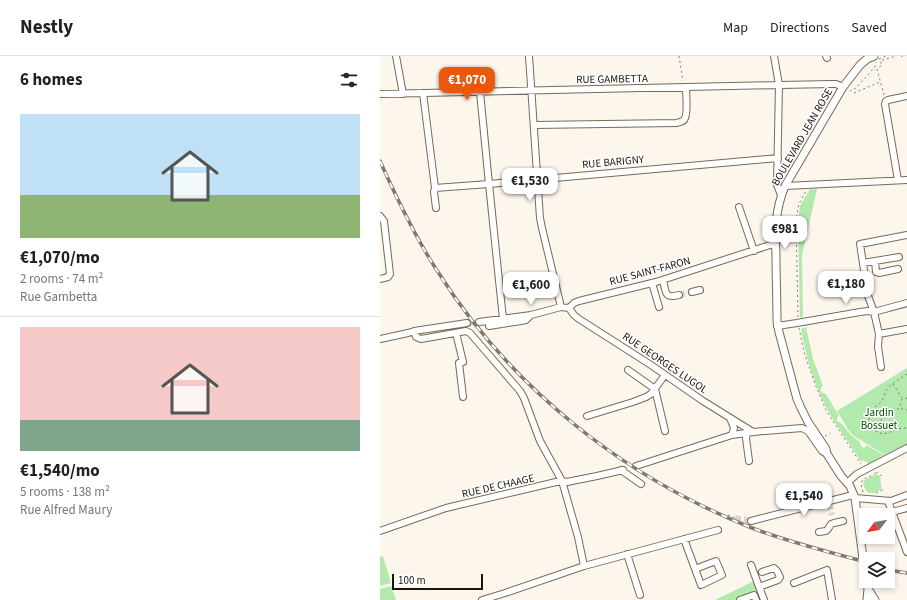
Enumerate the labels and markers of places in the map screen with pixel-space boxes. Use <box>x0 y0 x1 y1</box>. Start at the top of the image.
pin: €1,070 <box>434 67 500 101</box>
pin: €1,530 <box>497 168 563 202</box>
pin: €981 <box>761 216 809 250</box>
pin: €1,180 <box>813 271 879 305</box>
pin: €1,600 <box>498 272 564 306</box>
pin: €1,540 <box>771 483 837 517</box>

